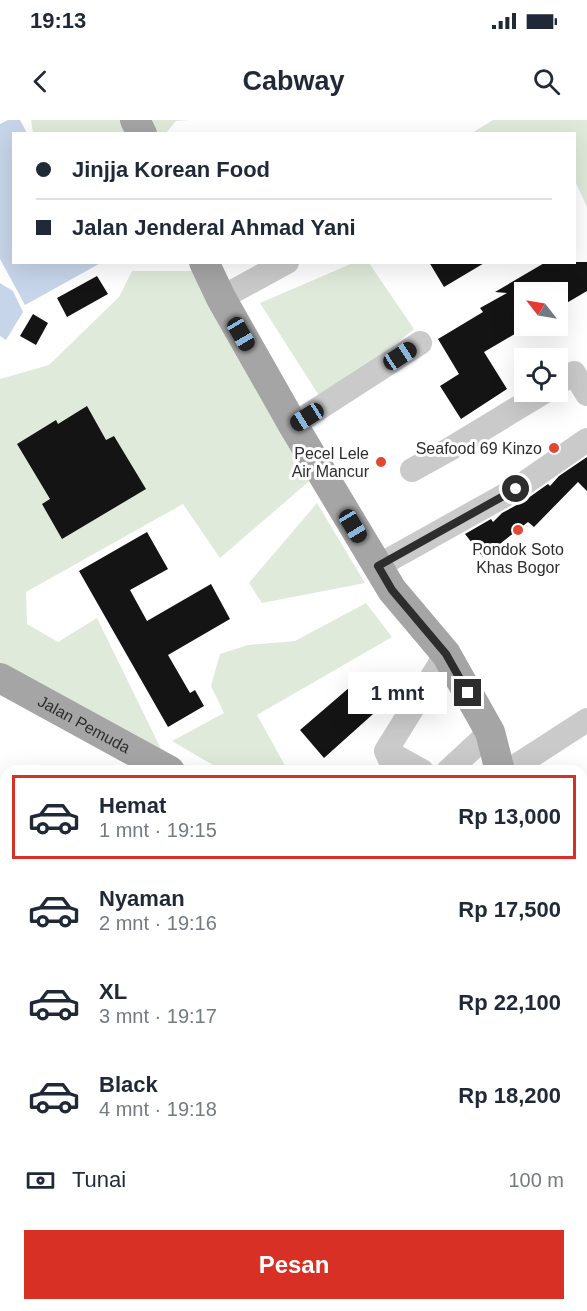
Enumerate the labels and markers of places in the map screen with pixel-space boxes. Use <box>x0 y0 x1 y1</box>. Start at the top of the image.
place label: Seafood 69 Kinzo <box>416 440 542 457</box>
marker: Seafood 69 Kinzo <box>547 441 561 455</box>
place label: Pecel Lele Air Mancur <box>292 445 370 480</box>
marker: Pecel Lele Air Mancur <box>374 455 388 469</box>
marker: Pondok Soto Khas Bogor <box>511 523 525 537</box>
place label: Pondok Soto Khas Bogor <box>472 541 564 576</box>

